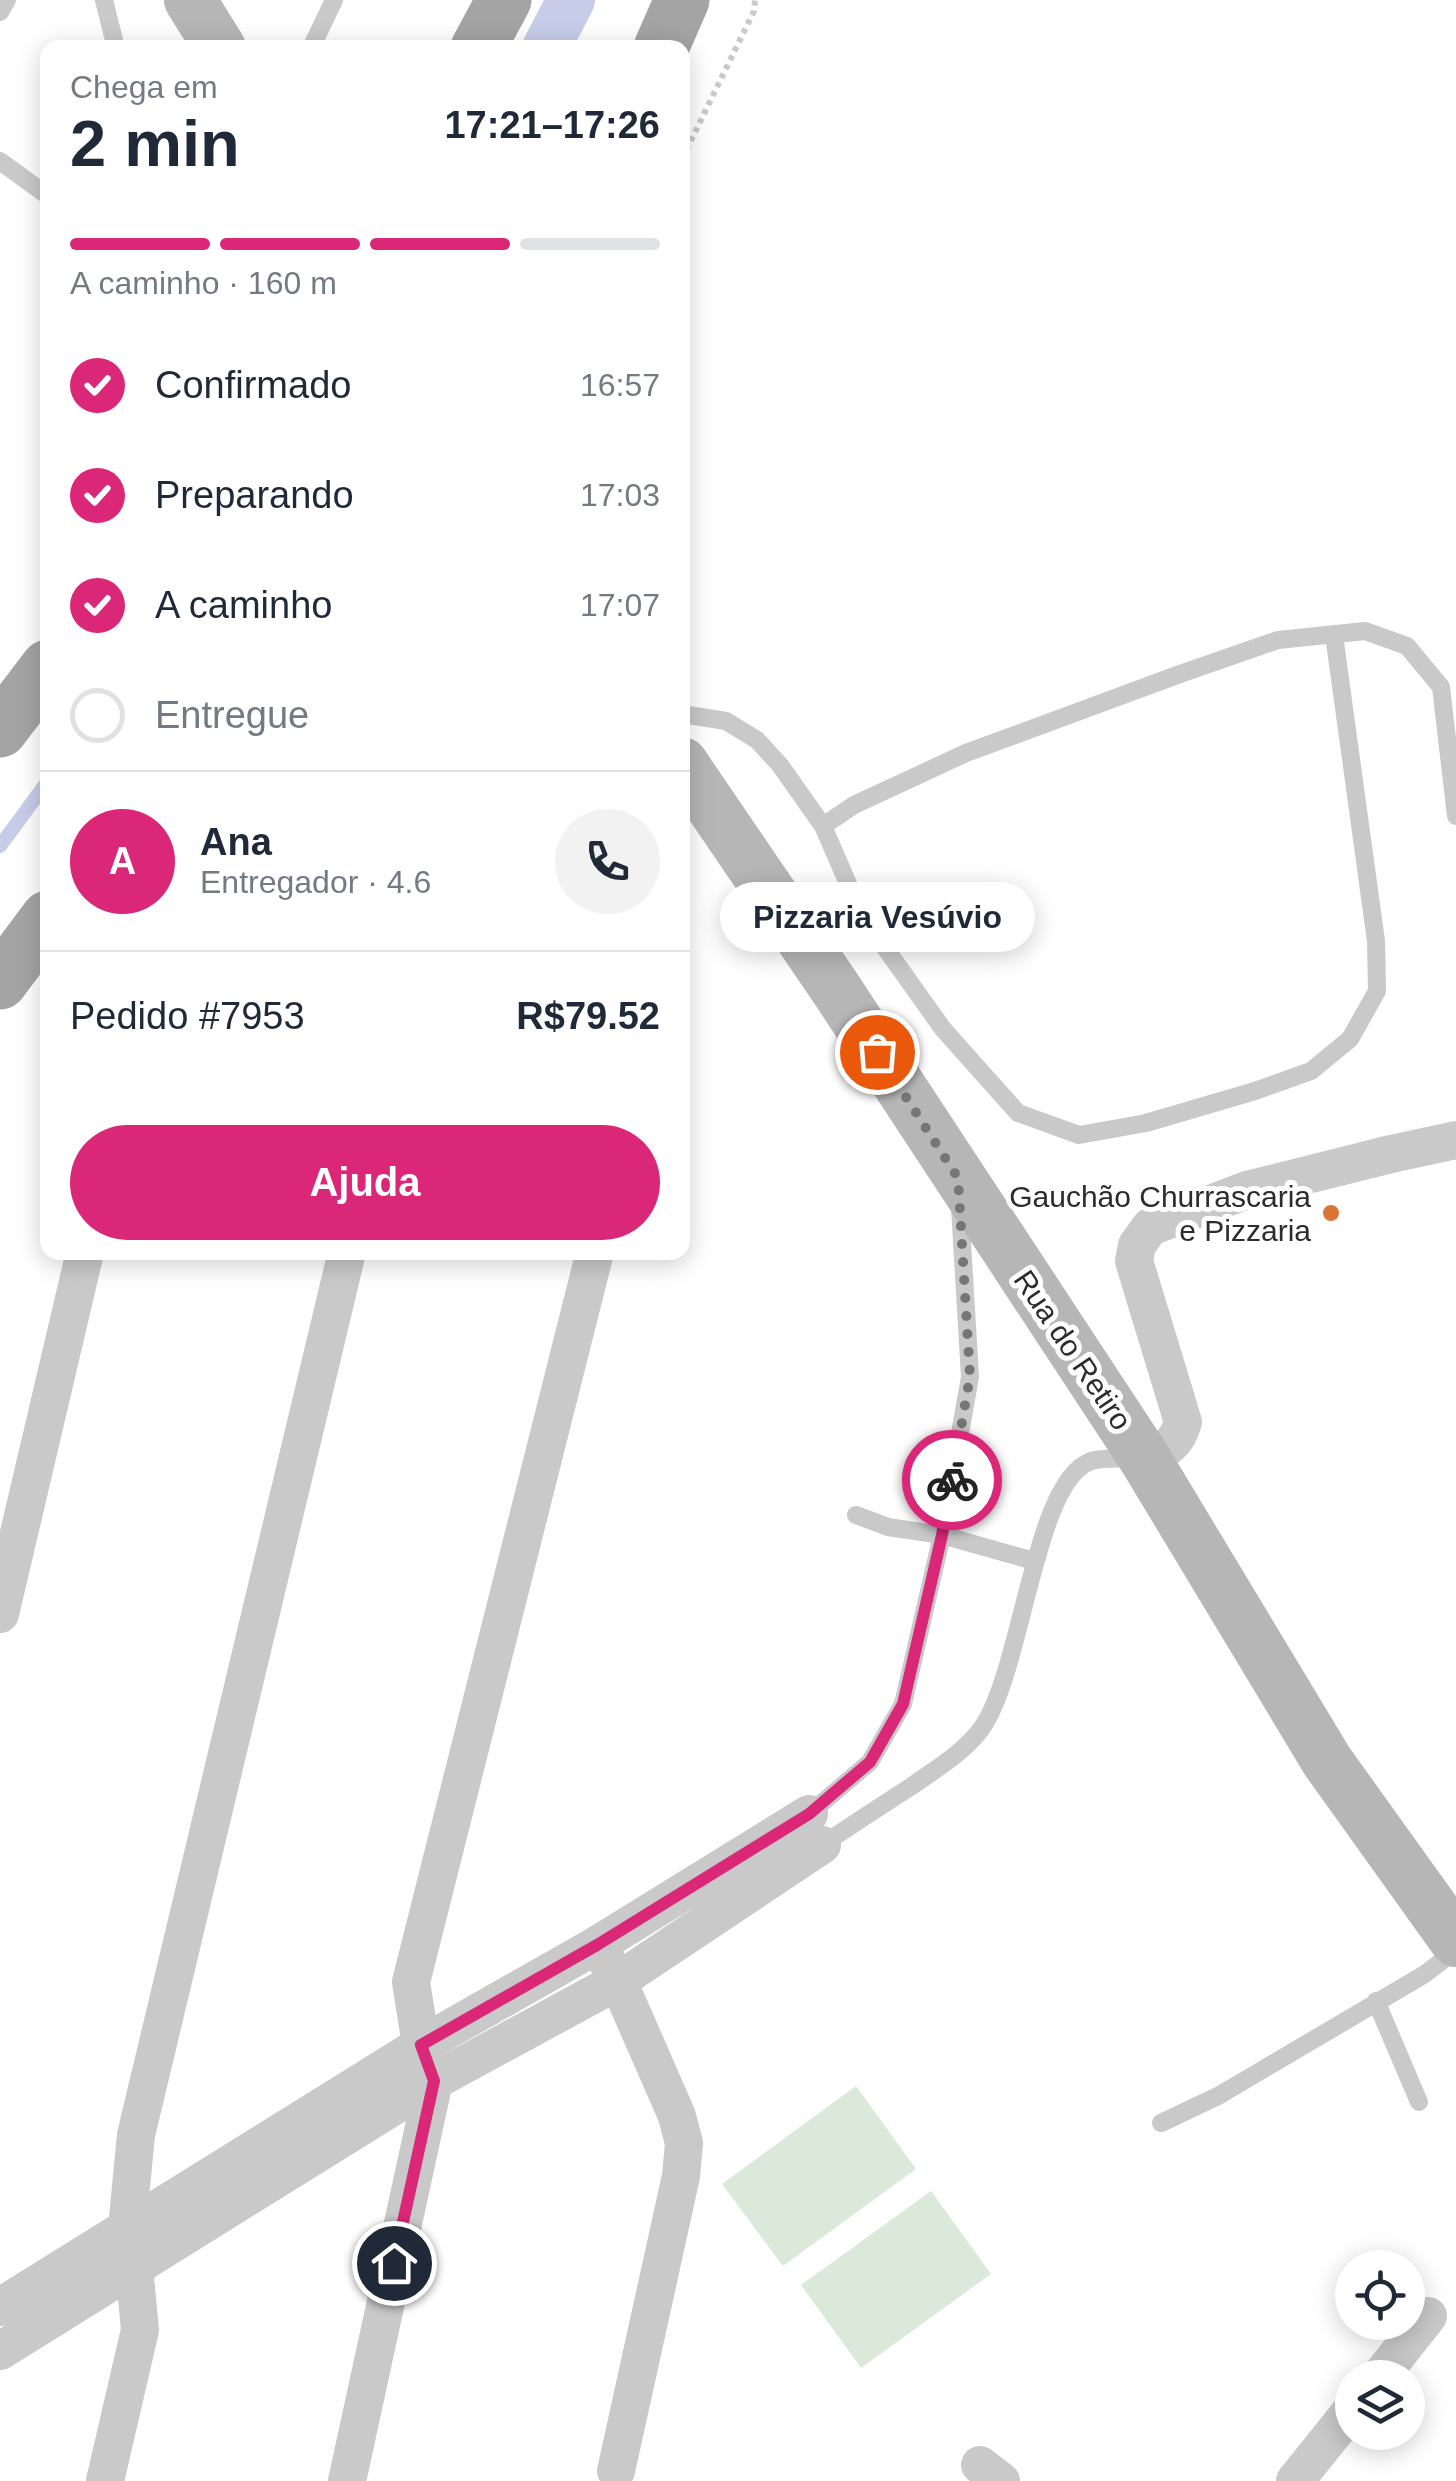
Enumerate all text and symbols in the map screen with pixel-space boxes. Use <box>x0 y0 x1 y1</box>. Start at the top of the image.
text: Chega em <box>70 69 218 105</box>
text: 17:21–17:26 <box>444 104 660 146</box>
text: 2 min <box>70 107 240 180</box>
text: A caminho · 160 m <box>70 265 337 301</box>
icon: check <box>70 358 125 413</box>
text: Confirmado <box>155 364 351 406</box>
text: 16:57 <box>580 367 660 403</box>
icon: check <box>70 468 125 523</box>
text: Preparando <box>155 474 354 516</box>
text: 17:03 <box>580 477 660 513</box>
icon: check <box>70 578 125 633</box>
text: A caminho <box>155 584 332 626</box>
text: 17:07 <box>580 587 660 623</box>
text: Entregue <box>155 694 309 736</box>
button: phone <box>555 809 660 914</box>
text: Ana <box>200 821 272 863</box>
text: A <box>109 840 136 882</box>
text: Entregador · 4.6 <box>200 864 431 900</box>
callout: Pizzaria Vesúvio <box>720 882 1034 952</box>
text: Pizzaria Vesúvio <box>753 899 1002 935</box>
text: Pedido #7953 <box>70 995 305 1037</box>
text: R$79.52 <box>516 995 660 1037</box>
pin <box>835 1010 920 1095</box>
icon: bag <box>850 1025 905 1080</box>
button: Ajuda <box>70 1125 660 1240</box>
place label: Gauchão Churrascaria e Pizzaria <box>1009 1180 1311 1247</box>
marker: Gauchão Churrascaria e Pizzaria <box>1320 1202 1342 1224</box>
street label: Rua do Retiro <box>1008 1264 1138 1436</box>
courier <box>902 1430 1002 1530</box>
icon: bike <box>925 1453 980 1508</box>
pin <box>352 2221 437 2306</box>
icon: home <box>367 2236 422 2291</box>
map controls <box>1335 2250 1425 2450</box>
button: locate <box>1335 2250 1425 2340</box>
button: layers <box>1335 2360 1425 2450</box>

